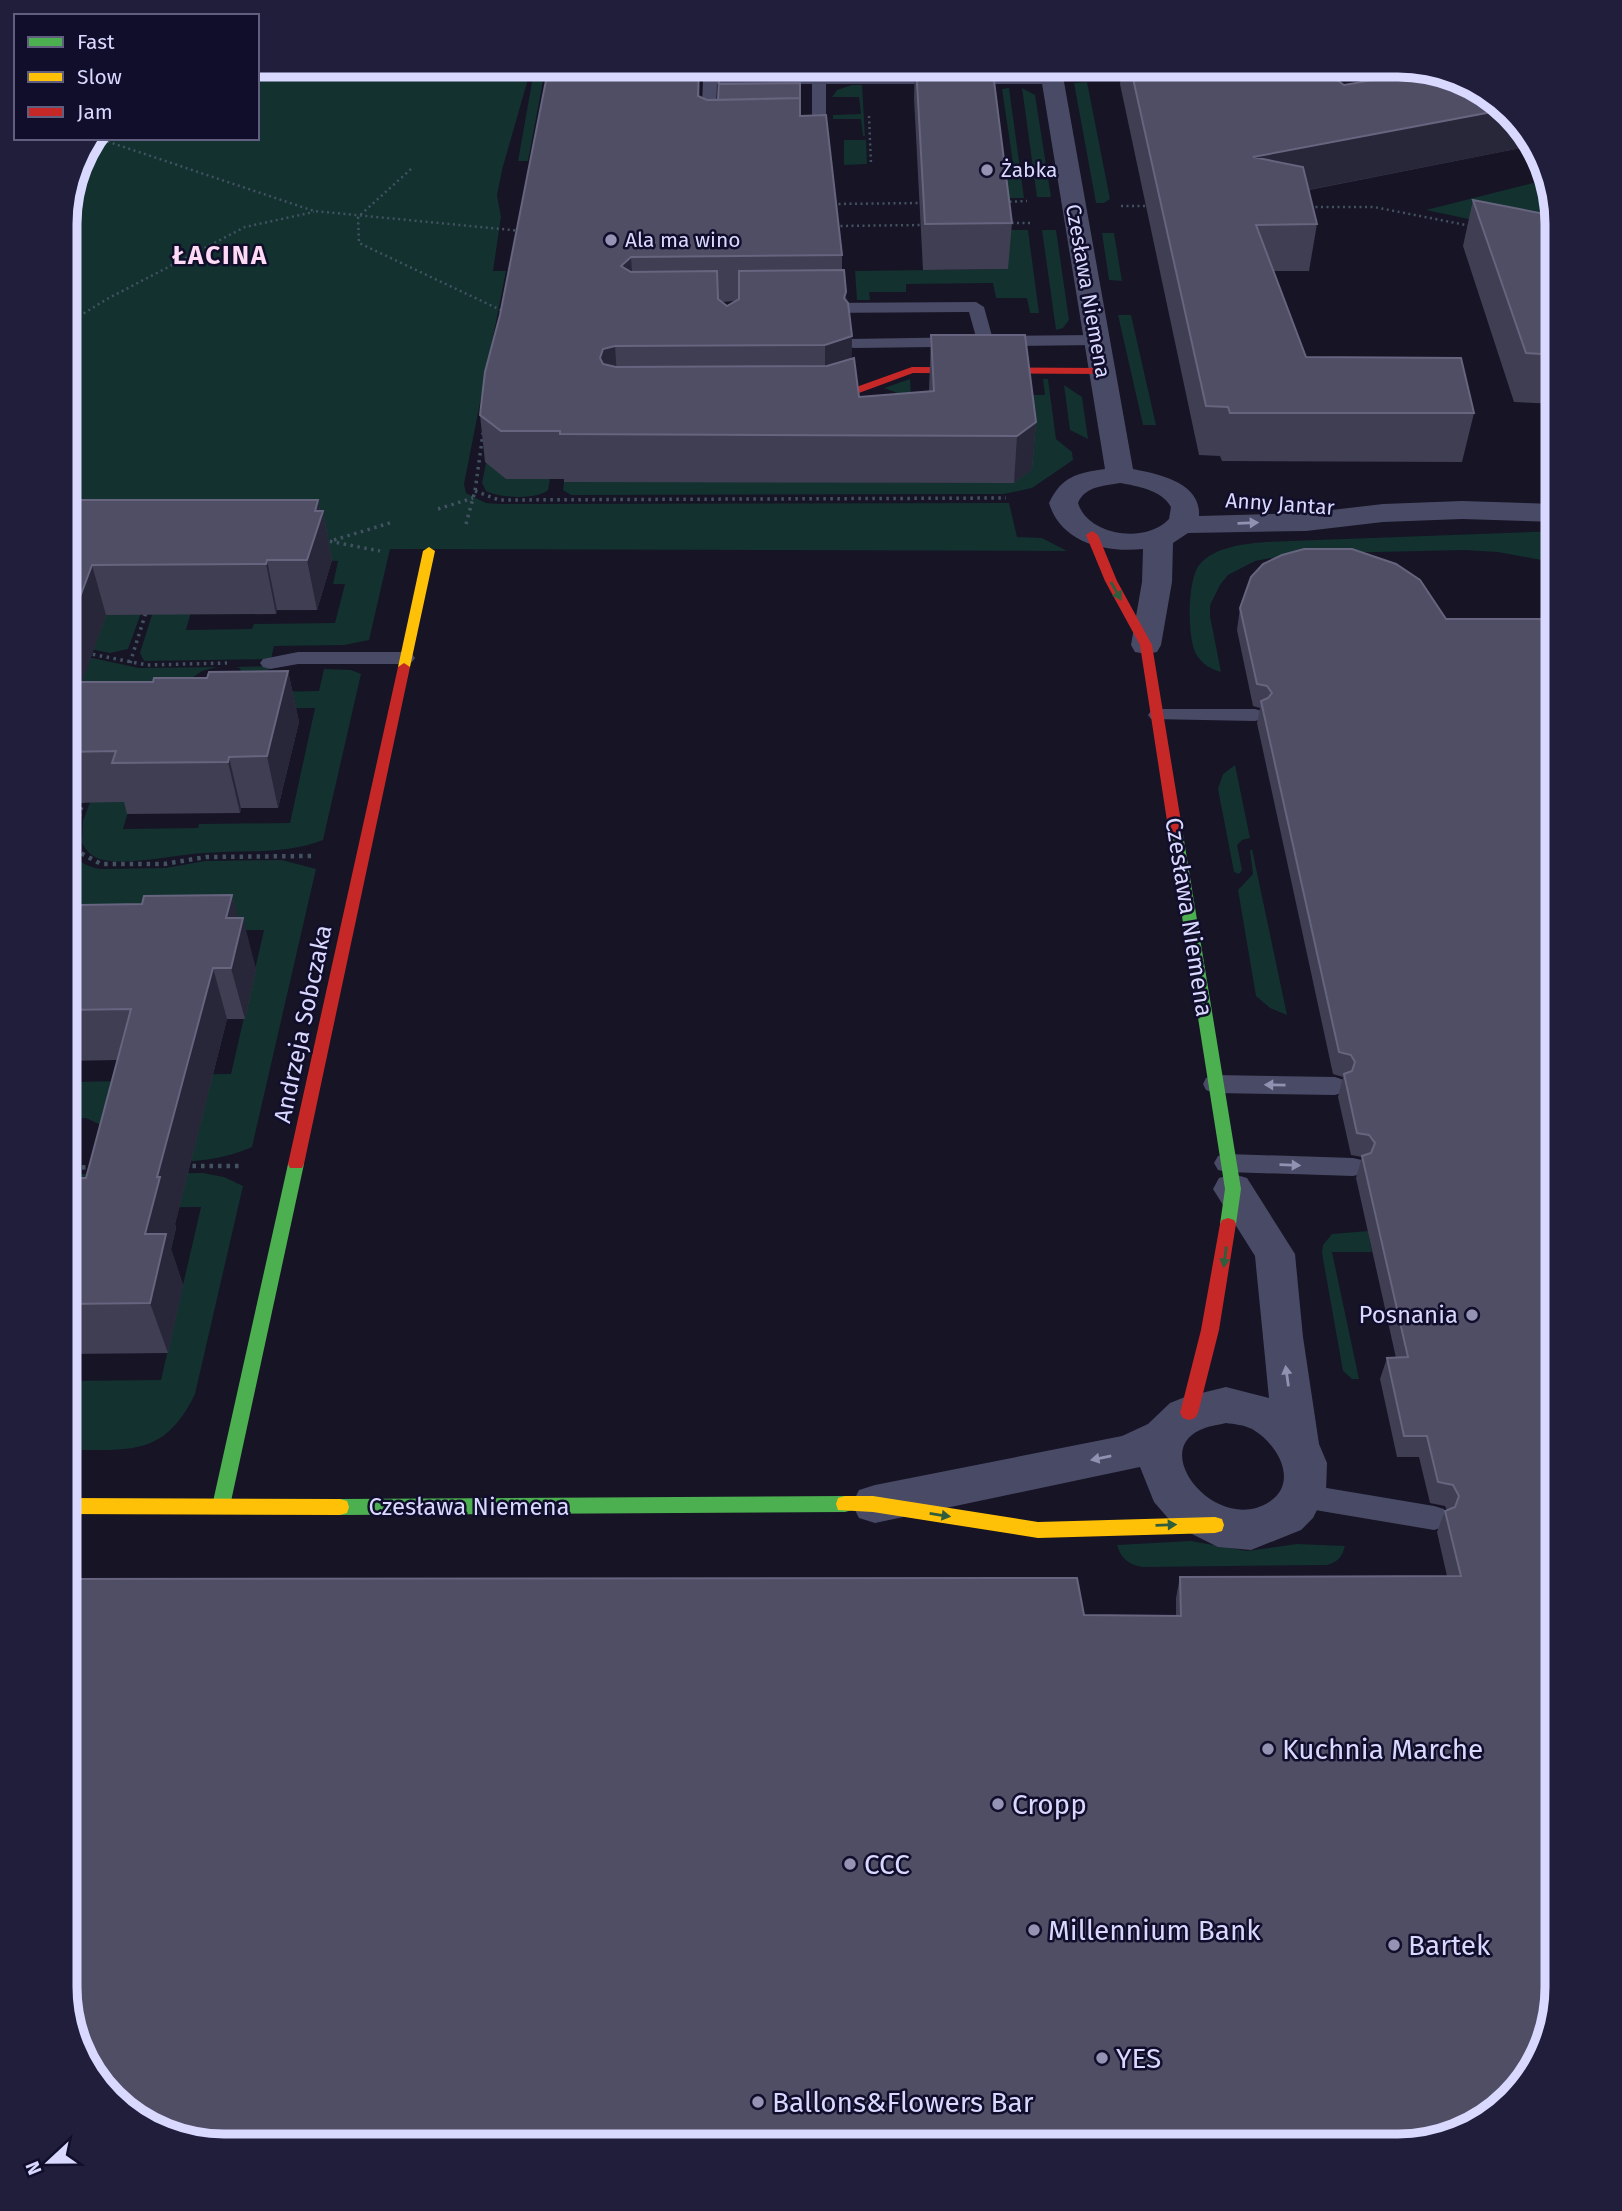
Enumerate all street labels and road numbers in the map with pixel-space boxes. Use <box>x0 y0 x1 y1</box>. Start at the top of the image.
street label: Czesława Niemena <box>1060 202 1116 380</box>
street label: Anny Jantar <box>1224 487 1336 521</box>
street label: Czesława Niemena <box>1159 815 1219 1019</box>
street label: Andrzeja Sobczaka <box>268 922 338 1126</box>
street label: Czesława Niemena <box>368 1493 570 1521</box>

